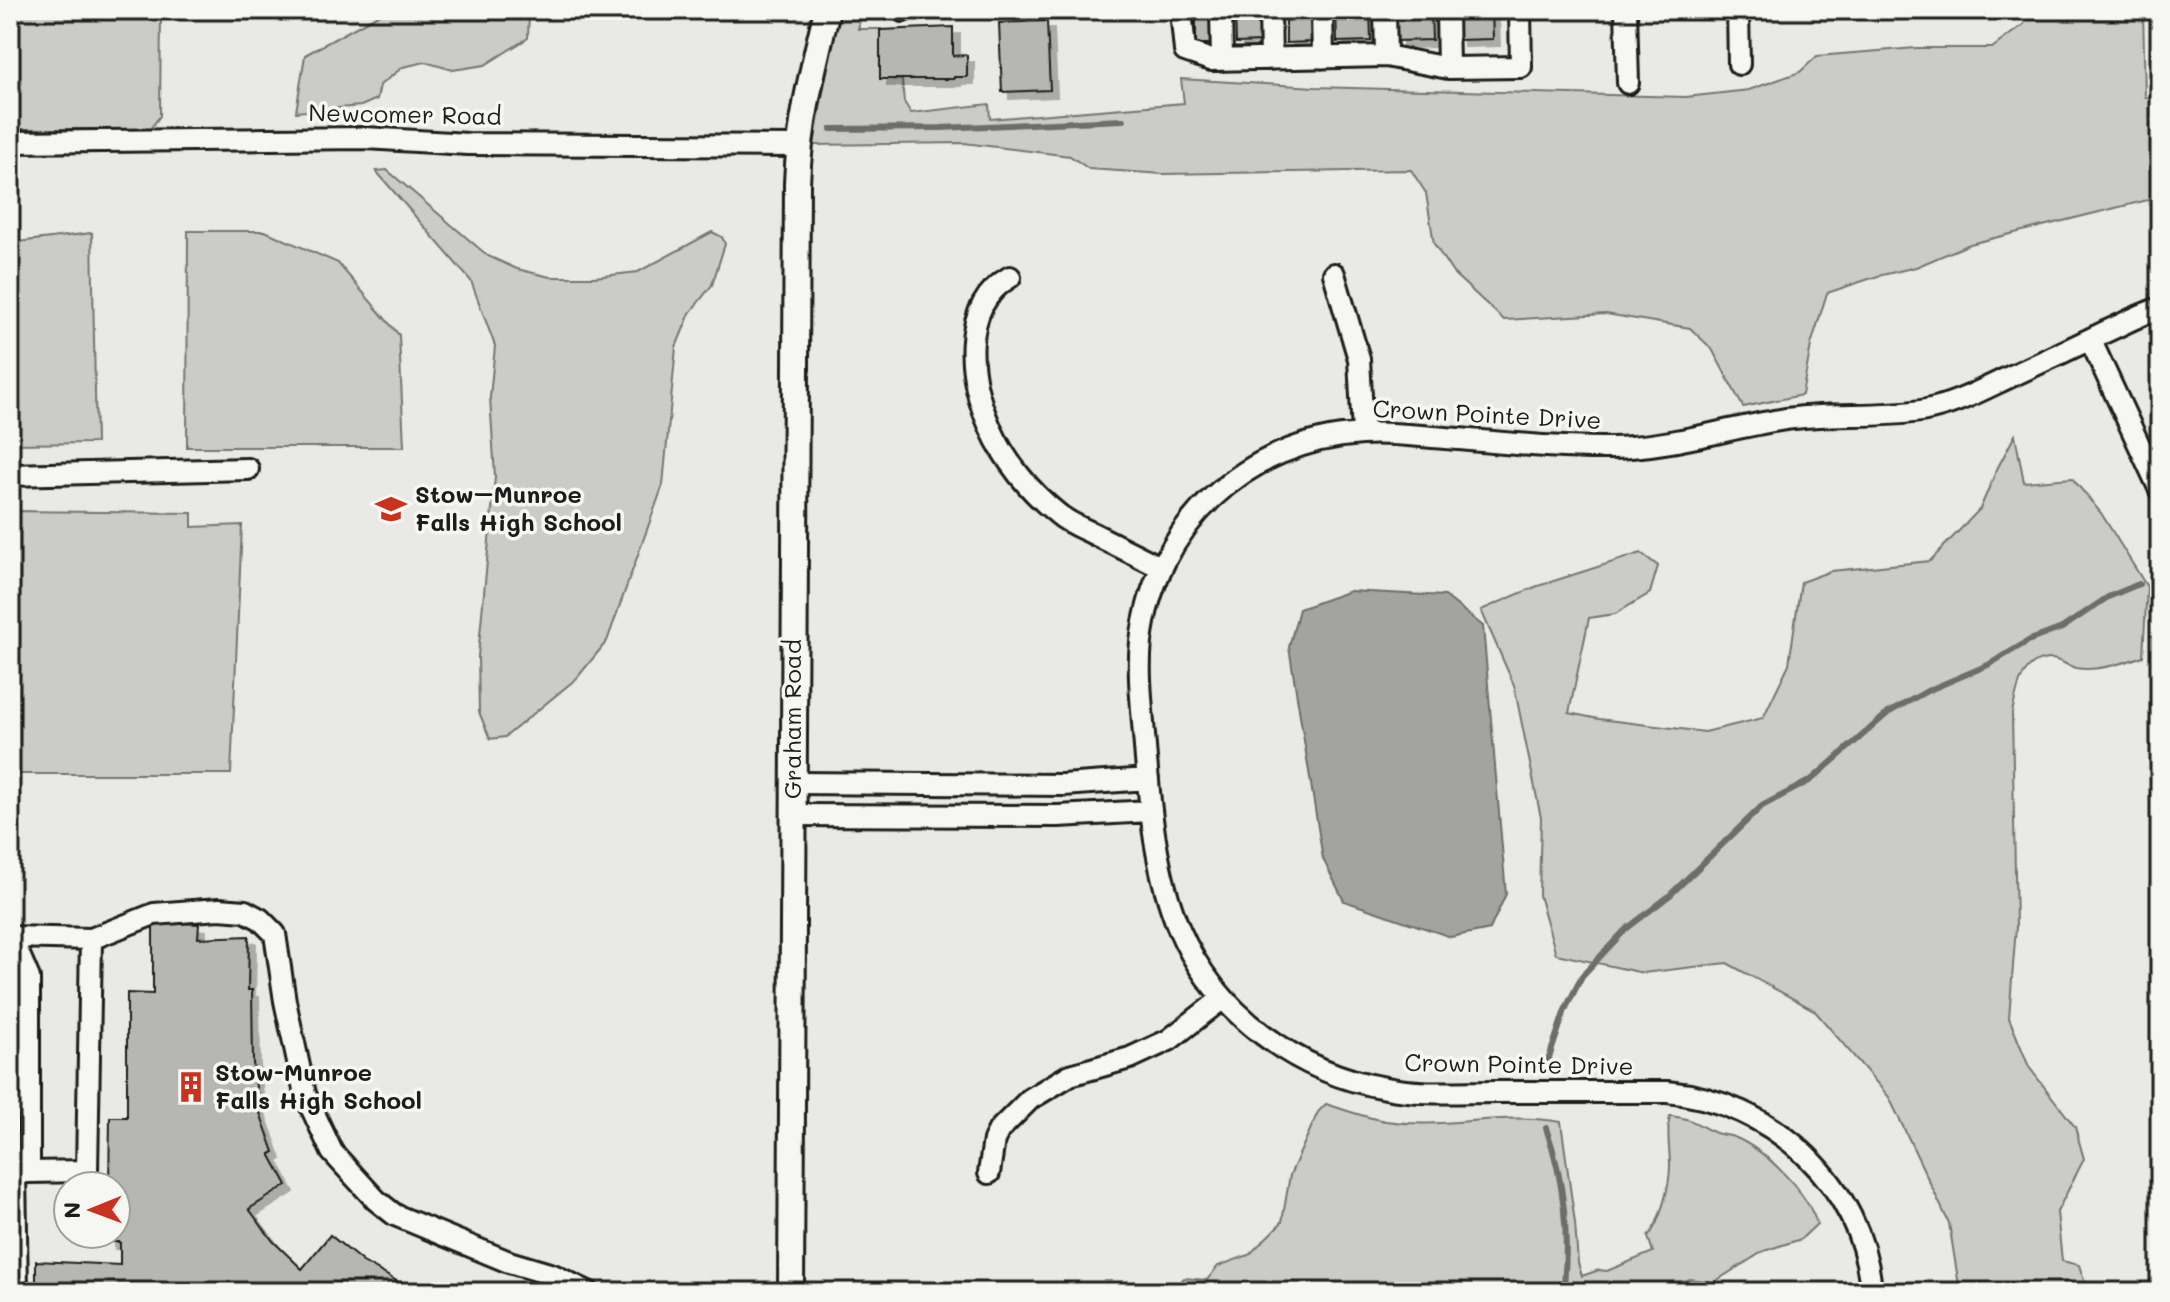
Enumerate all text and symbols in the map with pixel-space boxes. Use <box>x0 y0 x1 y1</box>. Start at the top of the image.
street label: Newcomer Road <box>308 96 502 131</box>
street label: Crown Pointe Drive <box>1372 392 1602 435</box>
place label: Stow–Munroe Falls High School <box>415 478 622 537</box>
school or university icon: Stow–Munroe Falls High School <box>374 492 408 526</box>
street label: Graham Road <box>776 639 807 799</box>
street label: Crown Pointe Drive <box>1404 1046 1634 1081</box>
place label: Stow-Munroe Falls High School <box>215 1056 422 1115</box>
building icon: Stow-Munroe Falls High School <box>174 1070 208 1104</box>
north arrow <box>52 1170 132 1250</box>
text: N <box>57 1202 86 1219</box>

